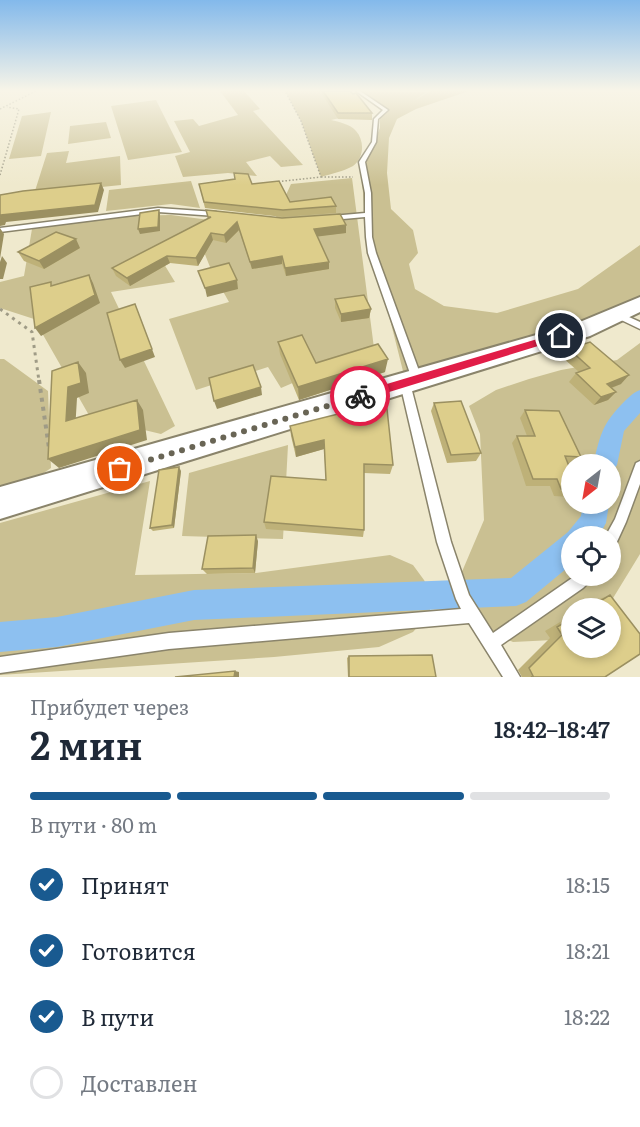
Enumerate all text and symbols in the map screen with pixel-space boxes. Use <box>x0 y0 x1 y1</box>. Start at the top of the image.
pin <box>535 310 586 361</box>
icon: home <box>544 319 577 352</box>
courier <box>330 366 390 426</box>
icon: bike <box>344 380 377 413</box>
pin <box>94 443 145 494</box>
icon: bag <box>103 452 136 485</box>
north arrow <box>561 454 621 514</box>
map controls <box>561 454 621 658</box>
button: locate <box>561 526 621 586</box>
button: layers <box>561 598 621 658</box>
text: Прибудет через <box>30 691 189 721</box>
text: 18:42–18:47 <box>494 712 610 745</box>
text: 2 мин <box>30 714 143 772</box>
text: В пути · 80 m <box>30 809 157 839</box>
icon: check <box>30 868 63 901</box>
text: Принят <box>81 868 169 901</box>
text: 18:15 <box>566 869 610 899</box>
icon: check <box>30 934 63 967</box>
text: Готовится <box>81 934 196 967</box>
text: 18:21 <box>566 935 610 965</box>
icon: check <box>30 1000 63 1033</box>
text: В пути <box>81 1000 154 1033</box>
text: 18:22 <box>564 1001 610 1031</box>
text: Доставлен <box>81 1066 198 1099</box>

